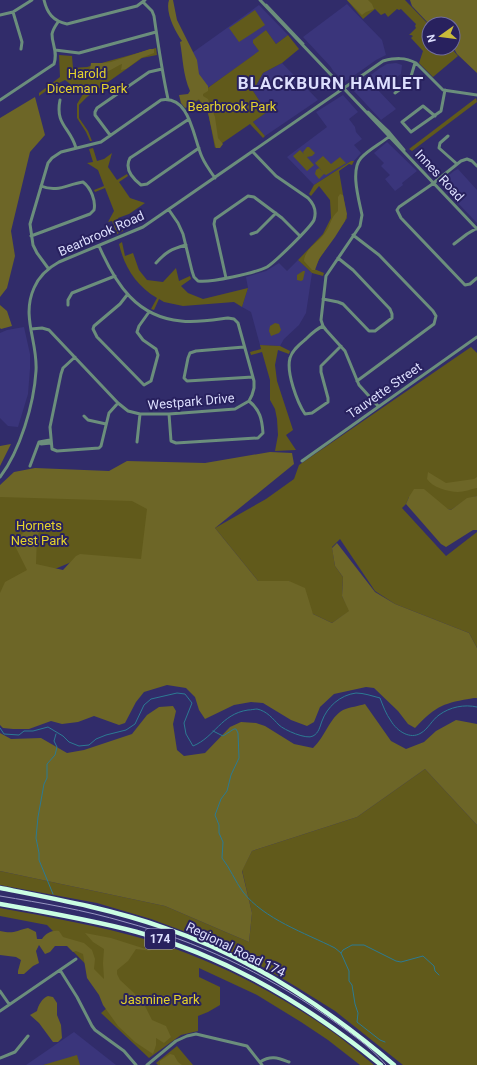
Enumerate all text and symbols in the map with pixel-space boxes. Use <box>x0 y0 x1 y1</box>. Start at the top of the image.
north arrow <box>421 16 461 56</box>
text: N <box>424 33 439 44</box>
park label: Harold Diceman Park <box>47 66 128 96</box>
district label: BLACKBURN HAMLET <box>238 73 424 93</box>
park label: Bearbrook Park <box>188 99 277 114</box>
street label: Innes Road <box>412 147 467 204</box>
street label: Bearbrook Road <box>56 208 147 259</box>
street label: Tauvette Street <box>344 359 424 422</box>
street label: Westpark Drive <box>147 390 235 413</box>
park label: Hornets Nest Park <box>11 518 68 548</box>
street label: Regional Road 174 <box>184 919 288 980</box>
road number: 174 <box>145 929 175 949</box>
park label: Jasmine Park <box>120 992 200 1007</box>

